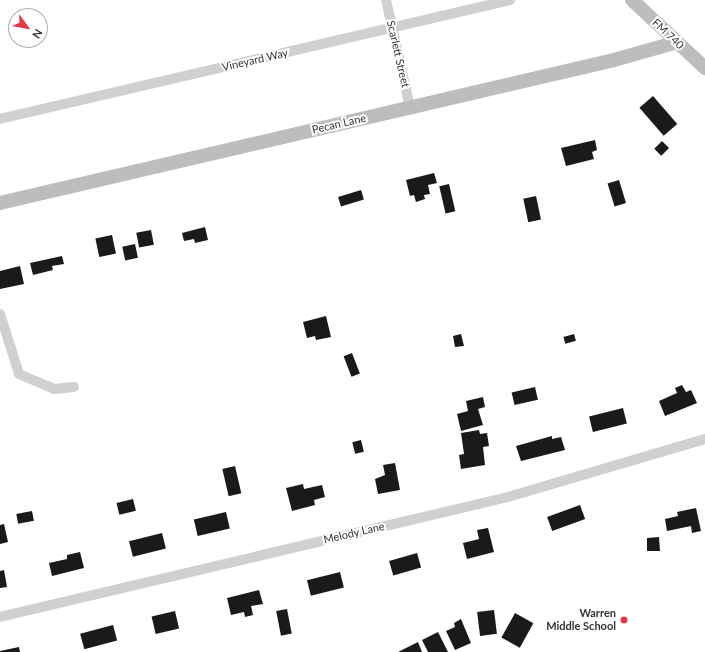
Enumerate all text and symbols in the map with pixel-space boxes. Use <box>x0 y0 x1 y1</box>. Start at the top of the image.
north arrow <box>8 8 48 48</box>
street label: FM 740 <box>649 16 687 52</box>
street label: Scarlett Street <box>384 19 412 89</box>
text: N <box>30 27 46 41</box>
street label: Vineyard Way <box>221 46 289 74</box>
street label: Pecan Lane <box>311 111 367 137</box>
street label: Melody Lane <box>322 520 386 546</box>
place label: Warren Middle School <box>546 607 616 633</box>
marker: Warren Middle School <box>619 615 629 625</box>

